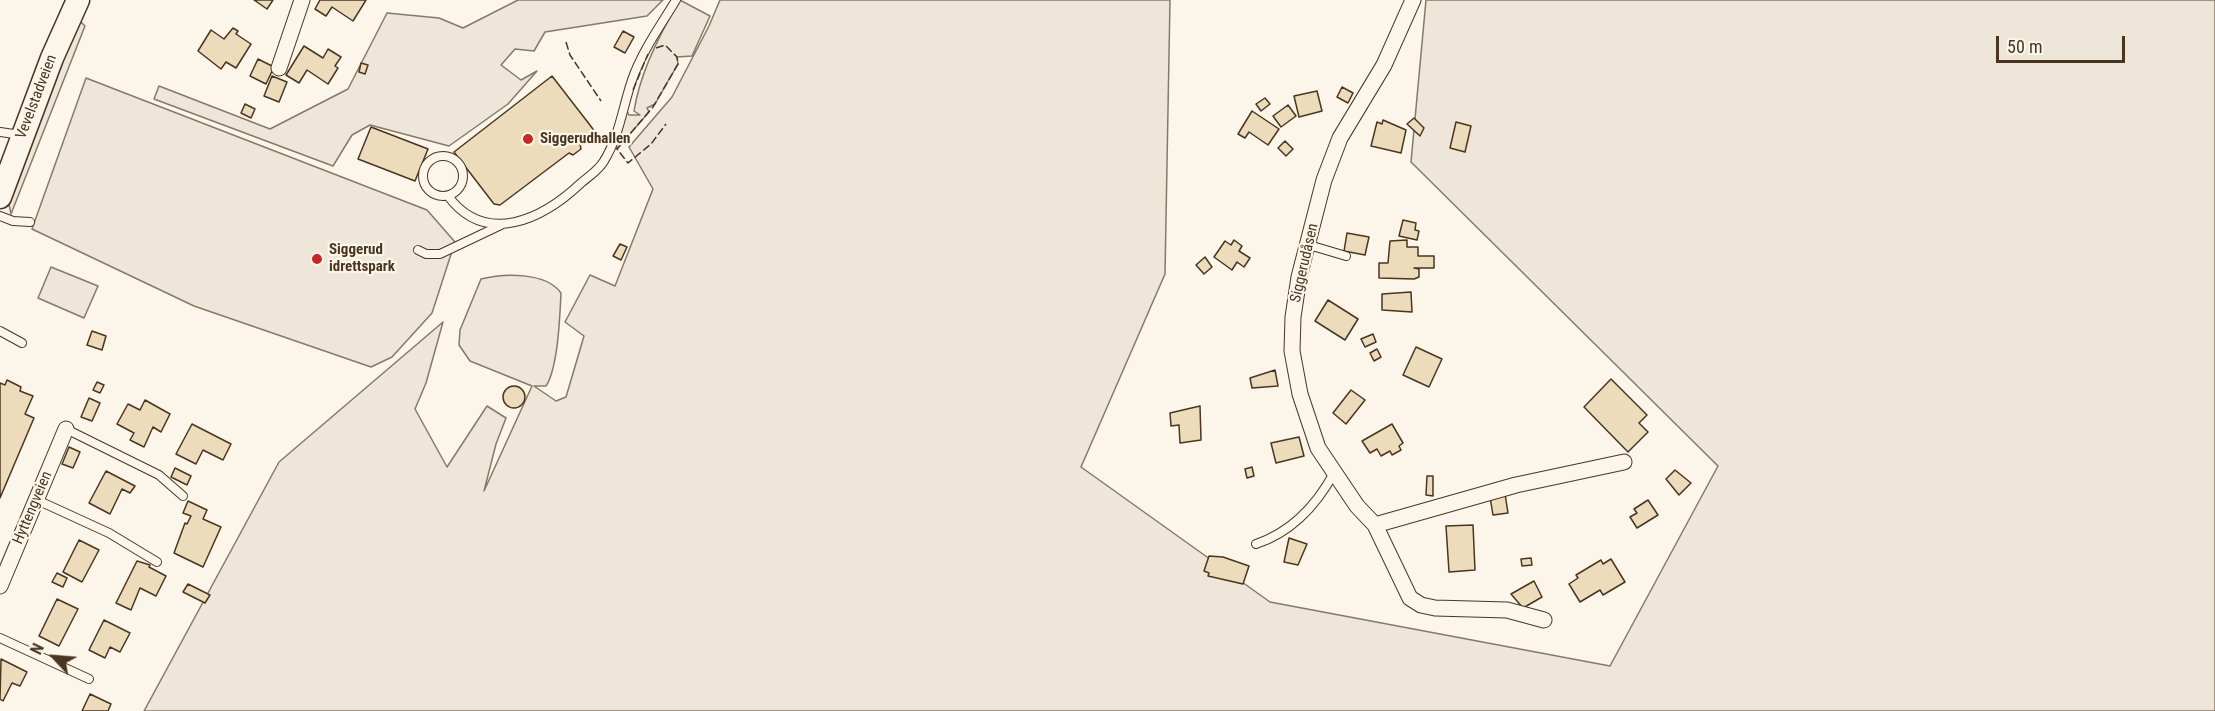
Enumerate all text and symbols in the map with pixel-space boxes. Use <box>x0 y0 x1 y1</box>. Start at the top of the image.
scale bar <box>1999 24 2128 62</box>
text: 50 m <box>2007 36 2042 57</box>
street label: Vevelstadveien <box>13 52 61 142</box>
place label: Siggerudhallen <box>540 130 630 148</box>
marker: Siggerudhallen <box>521 132 535 146</box>
street label: Siggerudåsen <box>1287 222 1323 304</box>
place label: Siggerud idrettspark <box>329 241 395 276</box>
marker: Siggerud idrettspark <box>310 252 324 266</box>
street label: Hyttengveien <box>10 469 56 547</box>
north arrow <box>24 627 84 687</box>
text: N <box>27 640 48 657</box>

